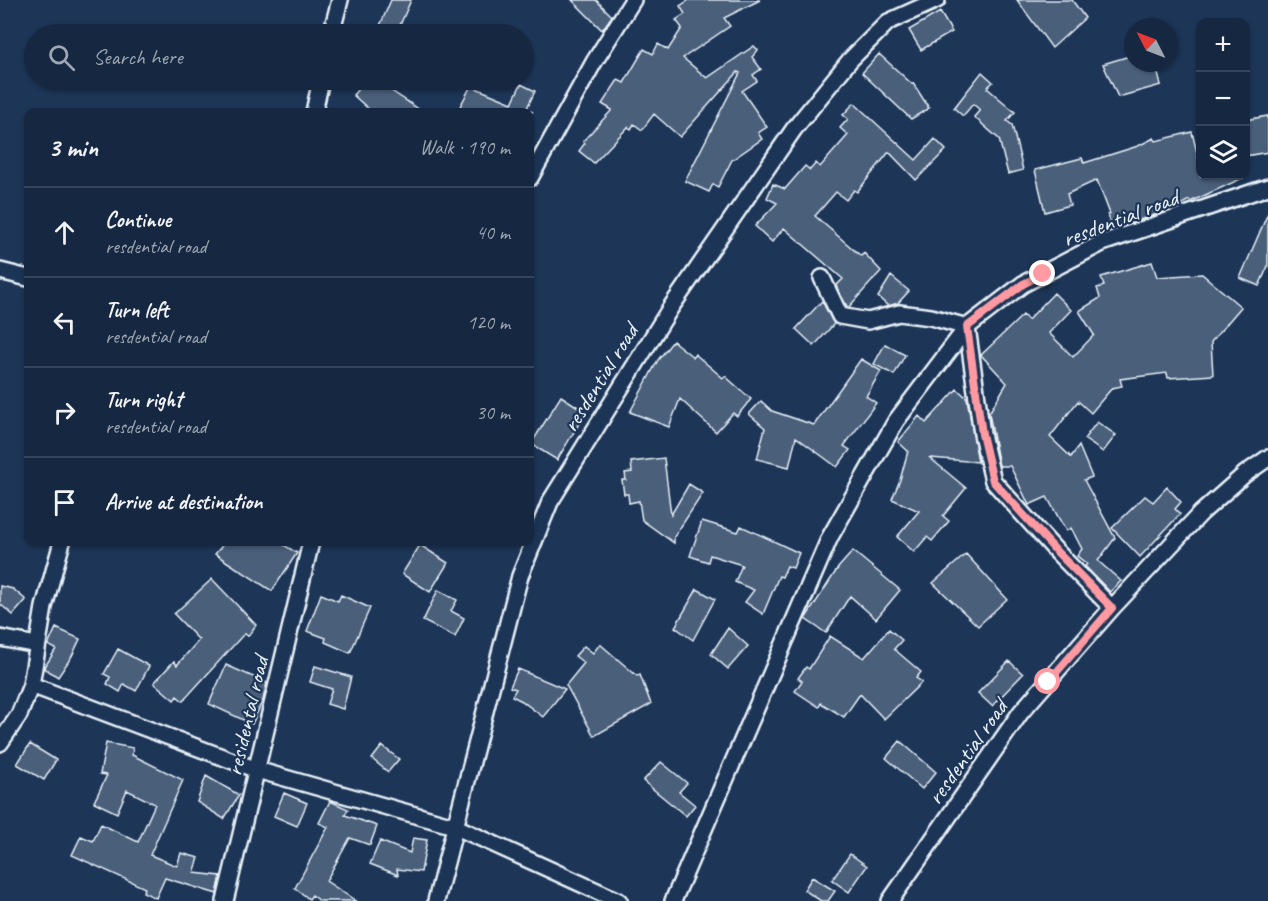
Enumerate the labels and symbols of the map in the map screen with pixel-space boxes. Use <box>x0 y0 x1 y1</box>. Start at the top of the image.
north arrow <box>1124 18 1178 72</box>
street label: resdential road <box>1058 181 1186 254</box>
route end <box>1029 260 1055 286</box>
street label: resdential road <box>555 315 647 438</box>
street label: residental road <box>219 650 276 779</box>
route start <box>1034 668 1060 694</box>
street label: resdential road <box>920 691 1016 811</box>

